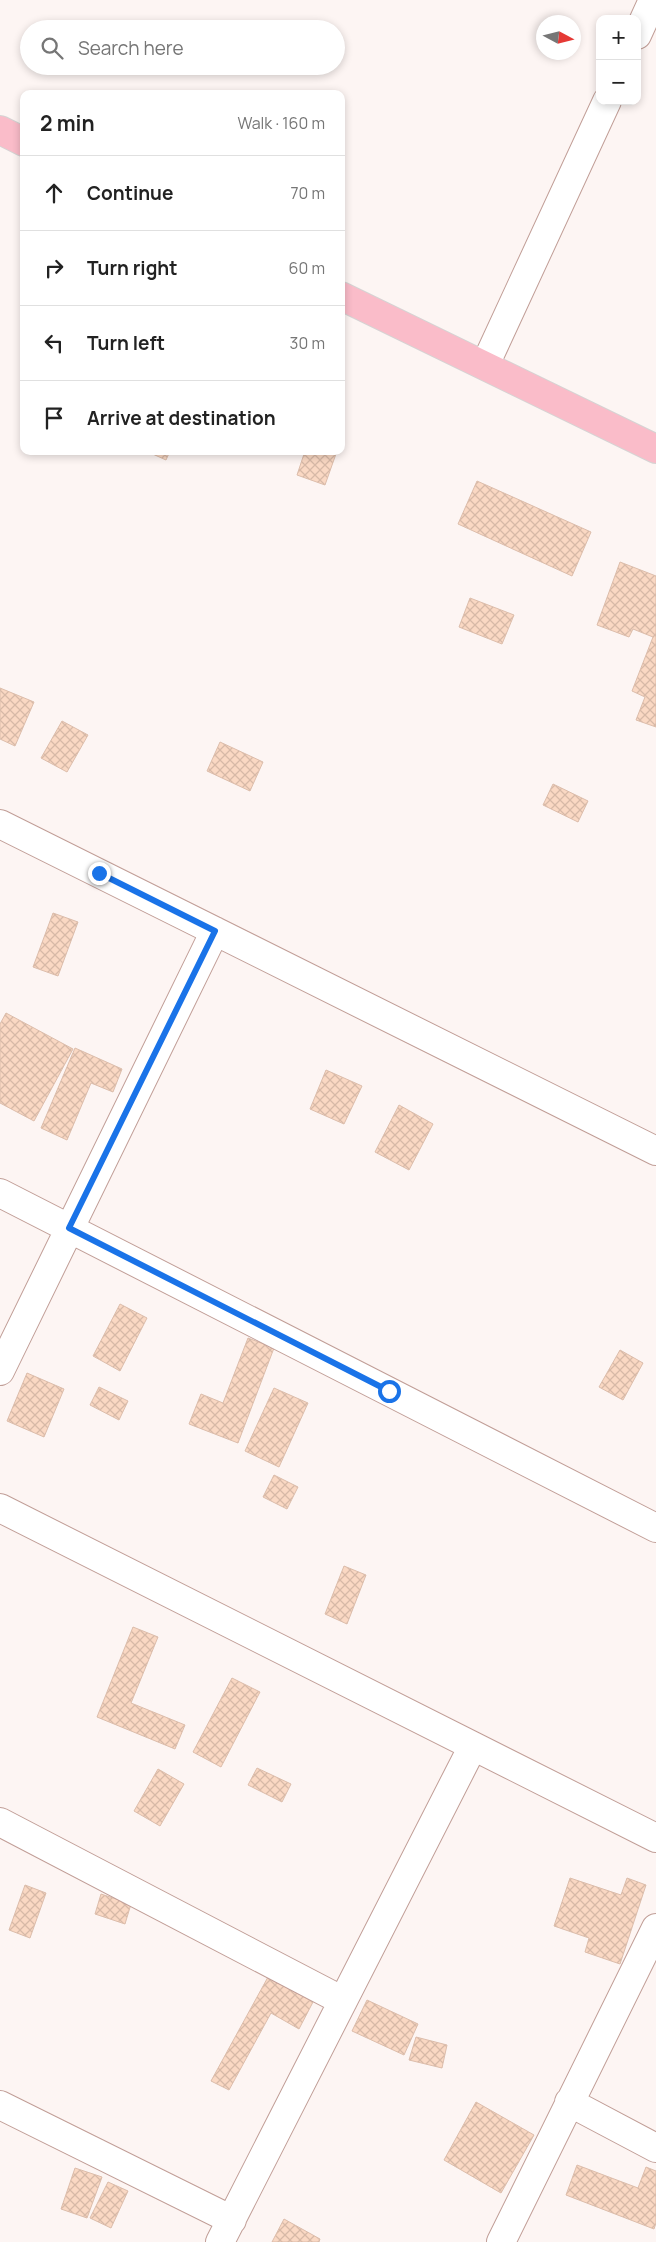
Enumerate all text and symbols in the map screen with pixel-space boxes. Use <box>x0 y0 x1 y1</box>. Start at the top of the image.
north arrow <box>536 15 581 60</box>
map controls <box>596 15 641 105</box>
button: + <box>596 15 641 60</box>
search box <box>20 20 345 75</box>
icon: search <box>38 34 66 62</box>
text: Search here <box>78 35 184 61</box>
button: − <box>596 60 641 105</box>
text: 2 min <box>40 109 95 137</box>
text: Walk · 160 m <box>237 112 325 134</box>
icon: ahead <box>40 179 68 207</box>
text: Continue <box>87 180 173 206</box>
text: 70 m <box>290 182 325 204</box>
icon: right <box>40 254 68 282</box>
text: Turn right <box>87 255 177 281</box>
text: 60 m <box>289 257 325 279</box>
icon: left <box>40 329 68 357</box>
text: Turn left <box>87 330 165 356</box>
text: 30 m <box>290 332 325 354</box>
icon: arrive <box>40 404 68 432</box>
text: Arrive at destination <box>87 405 276 431</box>
route end <box>88 862 111 885</box>
route start <box>378 1380 401 1403</box>

